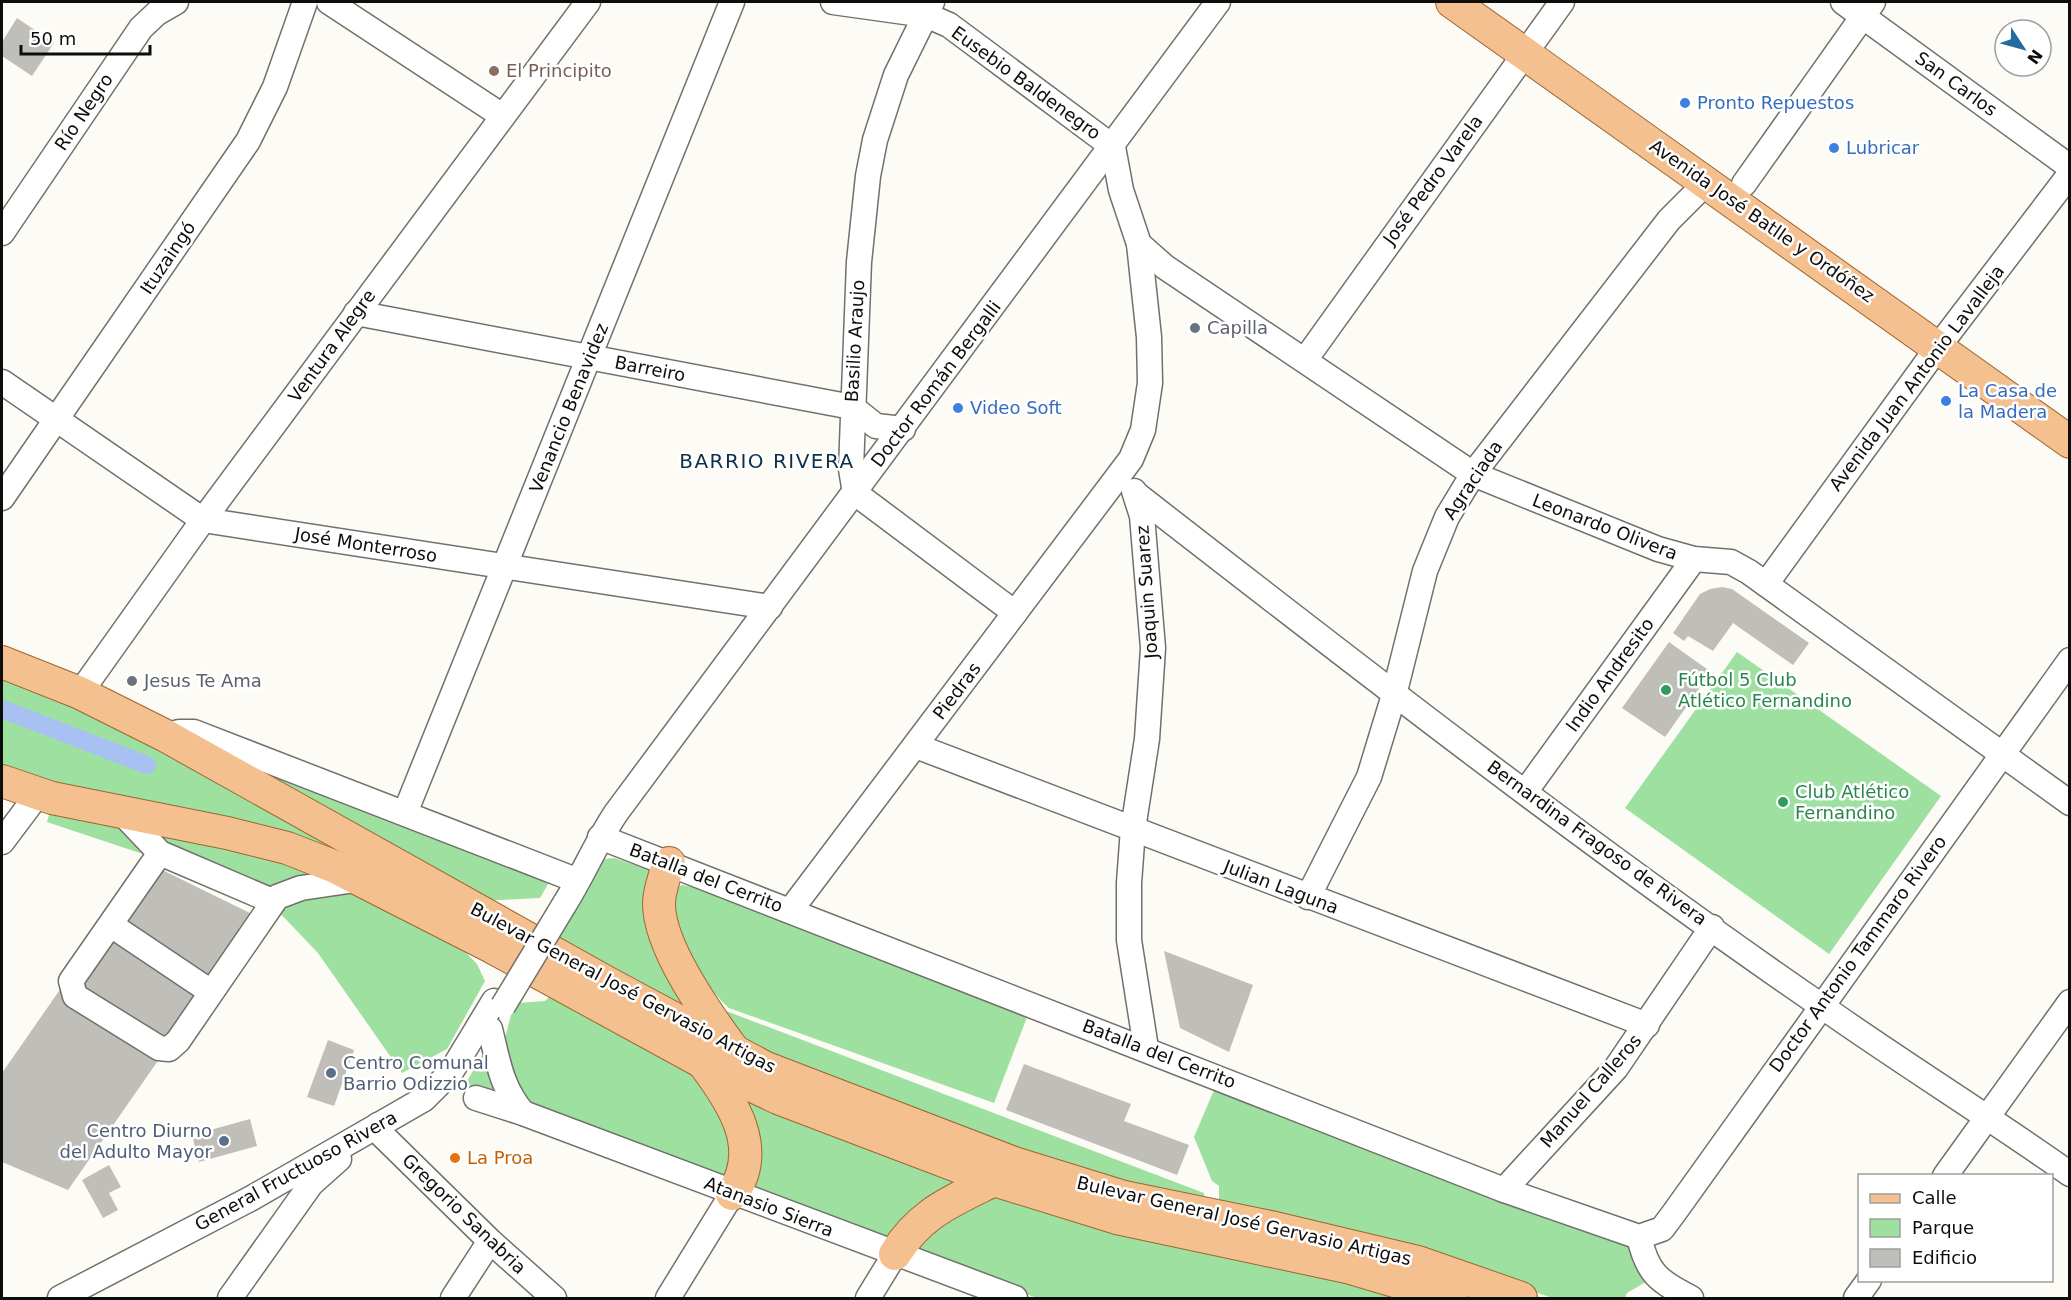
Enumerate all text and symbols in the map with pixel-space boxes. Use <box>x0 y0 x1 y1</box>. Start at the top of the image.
scale bar <box>21 18 150 56</box>
north arrow <box>1993 18 2053 78</box>
street label: Eusebio Baldenegro <box>948 21 1105 144</box>
text: 50 m <box>30 28 76 49</box>
text: N <box>2023 46 2046 68</box>
street label: San Carlos <box>1911 47 2001 120</box>
place label: El Principito <box>506 60 612 81</box>
marker: El Principito <box>487 64 501 78</box>
street label: Río Negro <box>50 69 117 154</box>
place label: Pronto Repuestos <box>1697 92 1854 113</box>
marker: Pronto Repuestos <box>1678 96 1692 110</box>
street label: José Pedro Varela <box>1378 111 1487 249</box>
street label: Avenida José Batlle y Ordóñez <box>1646 135 1879 306</box>
place label: Lubricar <box>1846 137 1920 158</box>
marker: Lubricar <box>1827 141 1841 155</box>
street label: Ituzaingó <box>136 217 200 298</box>
street label: Avenida Juan Antonio Lavalleja <box>1825 261 2008 495</box>
street label: Basilio Araujo <box>841 279 868 403</box>
street label: Ventura Alegre <box>284 285 379 406</box>
street label: Doctor Román Bergalli <box>866 297 1005 471</box>
place label: Capilla <box>1207 317 1268 338</box>
street label: Venancio Benavidez <box>525 320 612 496</box>
marker: Capilla <box>1188 321 1202 335</box>
street label: Barreiro <box>613 351 687 386</box>
place label: La Casa de la Madera <box>1958 380 2057 422</box>
marker: La Casa de la Madera <box>1939 394 1953 408</box>
place label: Video Soft <box>970 397 1062 418</box>
marker: Video Soft <box>951 401 965 415</box>
street label: Agraciada <box>1439 436 1507 523</box>
district label: BARRIO RIVERA <box>679 449 855 473</box>
street label: Leonardo Olivera <box>1530 489 1681 564</box>
street label: José Monterroso <box>292 523 439 566</box>
street label: Joaquin Suarez <box>1131 525 1162 660</box>
street label: Indio Andresito <box>1561 614 1658 736</box>
street label: Piedras <box>928 658 985 723</box>
place label: Fútbol 5 Club Atlético Fernandino <box>1678 669 1852 711</box>
place label: Jesus Te Ama <box>143 670 262 691</box>
marker: Jesus Te Ama <box>125 674 139 688</box>
marker: Fútbol 5 Club Atlético Fernandino <box>1659 683 1673 697</box>
street label: Bernardina Fragoso de Rivera <box>1483 756 1711 929</box>
place label: Club Atlético Fernandino <box>1795 781 1909 823</box>
marker: Club Atlético Fernandino <box>1776 795 1790 809</box>
street label: Doctor Antonio Tammaro Rivero <box>1765 831 1950 1076</box>
street label: Batalla del Cerrito <box>626 839 786 916</box>
street label: Julian Laguna <box>1220 855 1342 918</box>
street label: Bulevar General José Gervasio Artigas <box>467 898 779 1077</box>
street label: Batalla del Cerrito <box>1079 1015 1239 1092</box>
street label: Manuel Calleros <box>1536 1030 1646 1152</box>
place label: Centro Comunal Barrio Odizzio <box>343 1052 489 1094</box>
marker: Centro Comunal Barrio Odizzio <box>324 1066 338 1080</box>
street label: General Fructuoso Rivera <box>191 1106 400 1235</box>
place label: Centro Diurno del Adulto Mayor <box>60 1120 213 1162</box>
marker: Centro Diurno del Adulto Mayor <box>217 1134 231 1148</box>
place label: La Proa <box>467 1147 533 1168</box>
street label: Gregorio Sanabria <box>398 1149 530 1278</box>
marker: La Proa <box>448 1151 462 1165</box>
street label: Atanasio Sierra <box>702 1172 837 1241</box>
street label: Bulevar General José Gervasio Artigas <box>1075 1172 1413 1269</box>
legend <box>1858 1174 2053 1282</box>
text: Calle <box>1912 1187 1957 1208</box>
text: Parque <box>1912 1217 1974 1238</box>
text: Edificio <box>1912 1247 1977 1268</box>

